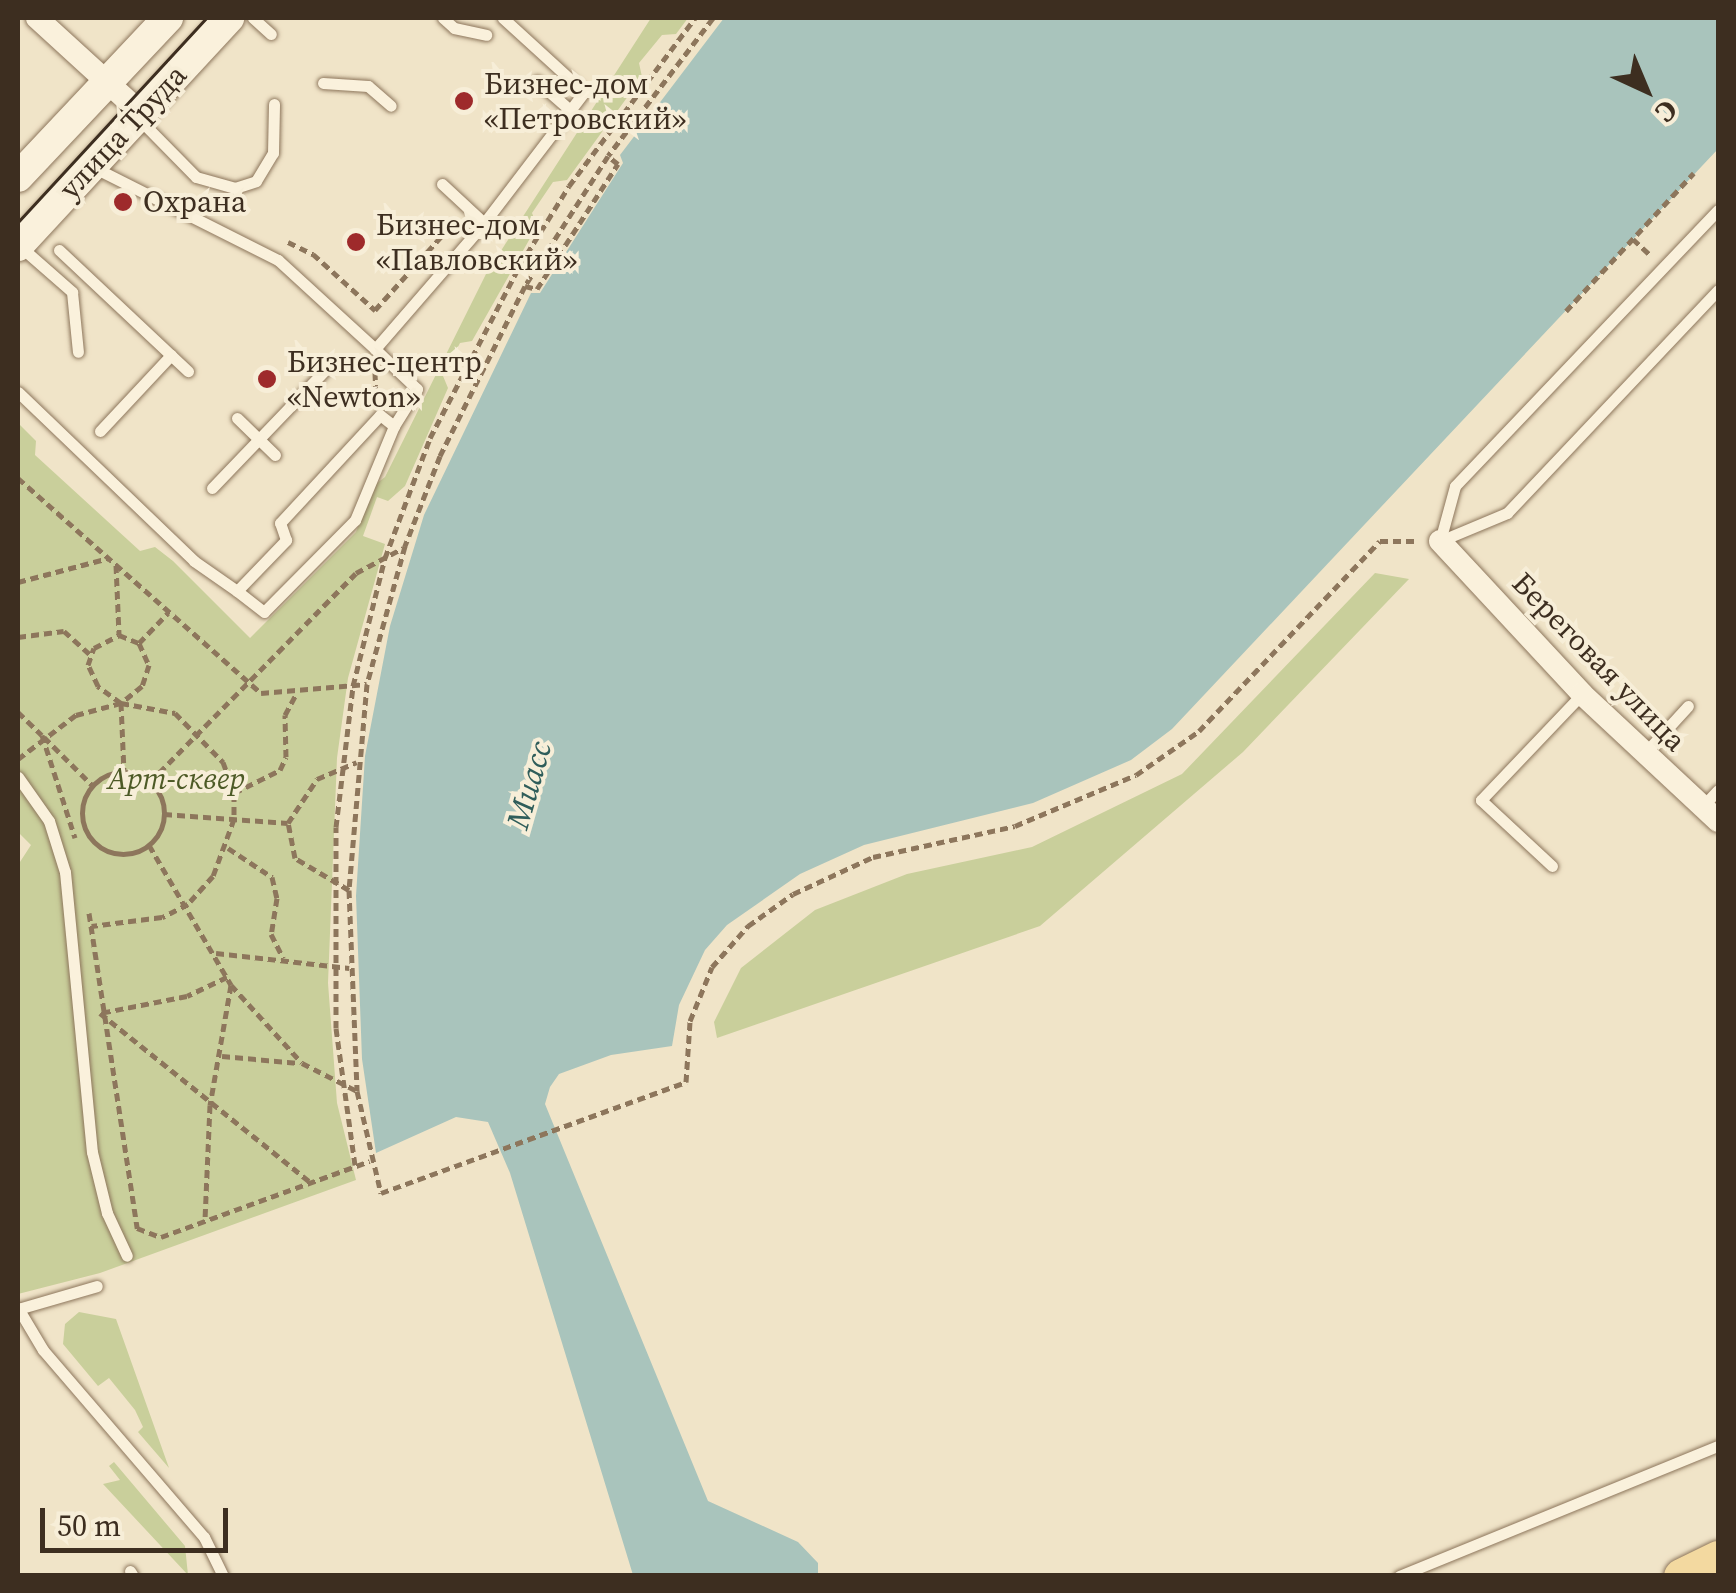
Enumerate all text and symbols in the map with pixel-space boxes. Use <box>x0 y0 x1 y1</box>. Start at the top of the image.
north arrow <box>1596 40 1696 140</box>
street label: улица Труда <box>52 57 194 207</box>
place label: Бизнес-дом «Петровский» <box>484 66 686 136</box>
marker: Бизнес-дом «Петровский» <box>453 90 475 112</box>
text: С <box>1647 92 1686 131</box>
place label: Охрана <box>143 184 246 220</box>
marker: Охрана <box>112 191 134 213</box>
place label: Бизнес-дом «Павловский» <box>376 207 577 278</box>
marker: Бизнес-дом «Павловский» <box>345 231 367 253</box>
place label: Бизнес-центр «Newton» <box>287 344 482 414</box>
marker: Бизнес-центр «Newton» <box>256 368 278 390</box>
street label: Береговая улица <box>1505 565 1693 759</box>
water label: Миасс <box>498 737 560 833</box>
park label: Арт-сквер <box>107 761 245 797</box>
scale bar <box>45 1488 232 1550</box>
text: 50 m <box>57 1505 121 1546</box>

